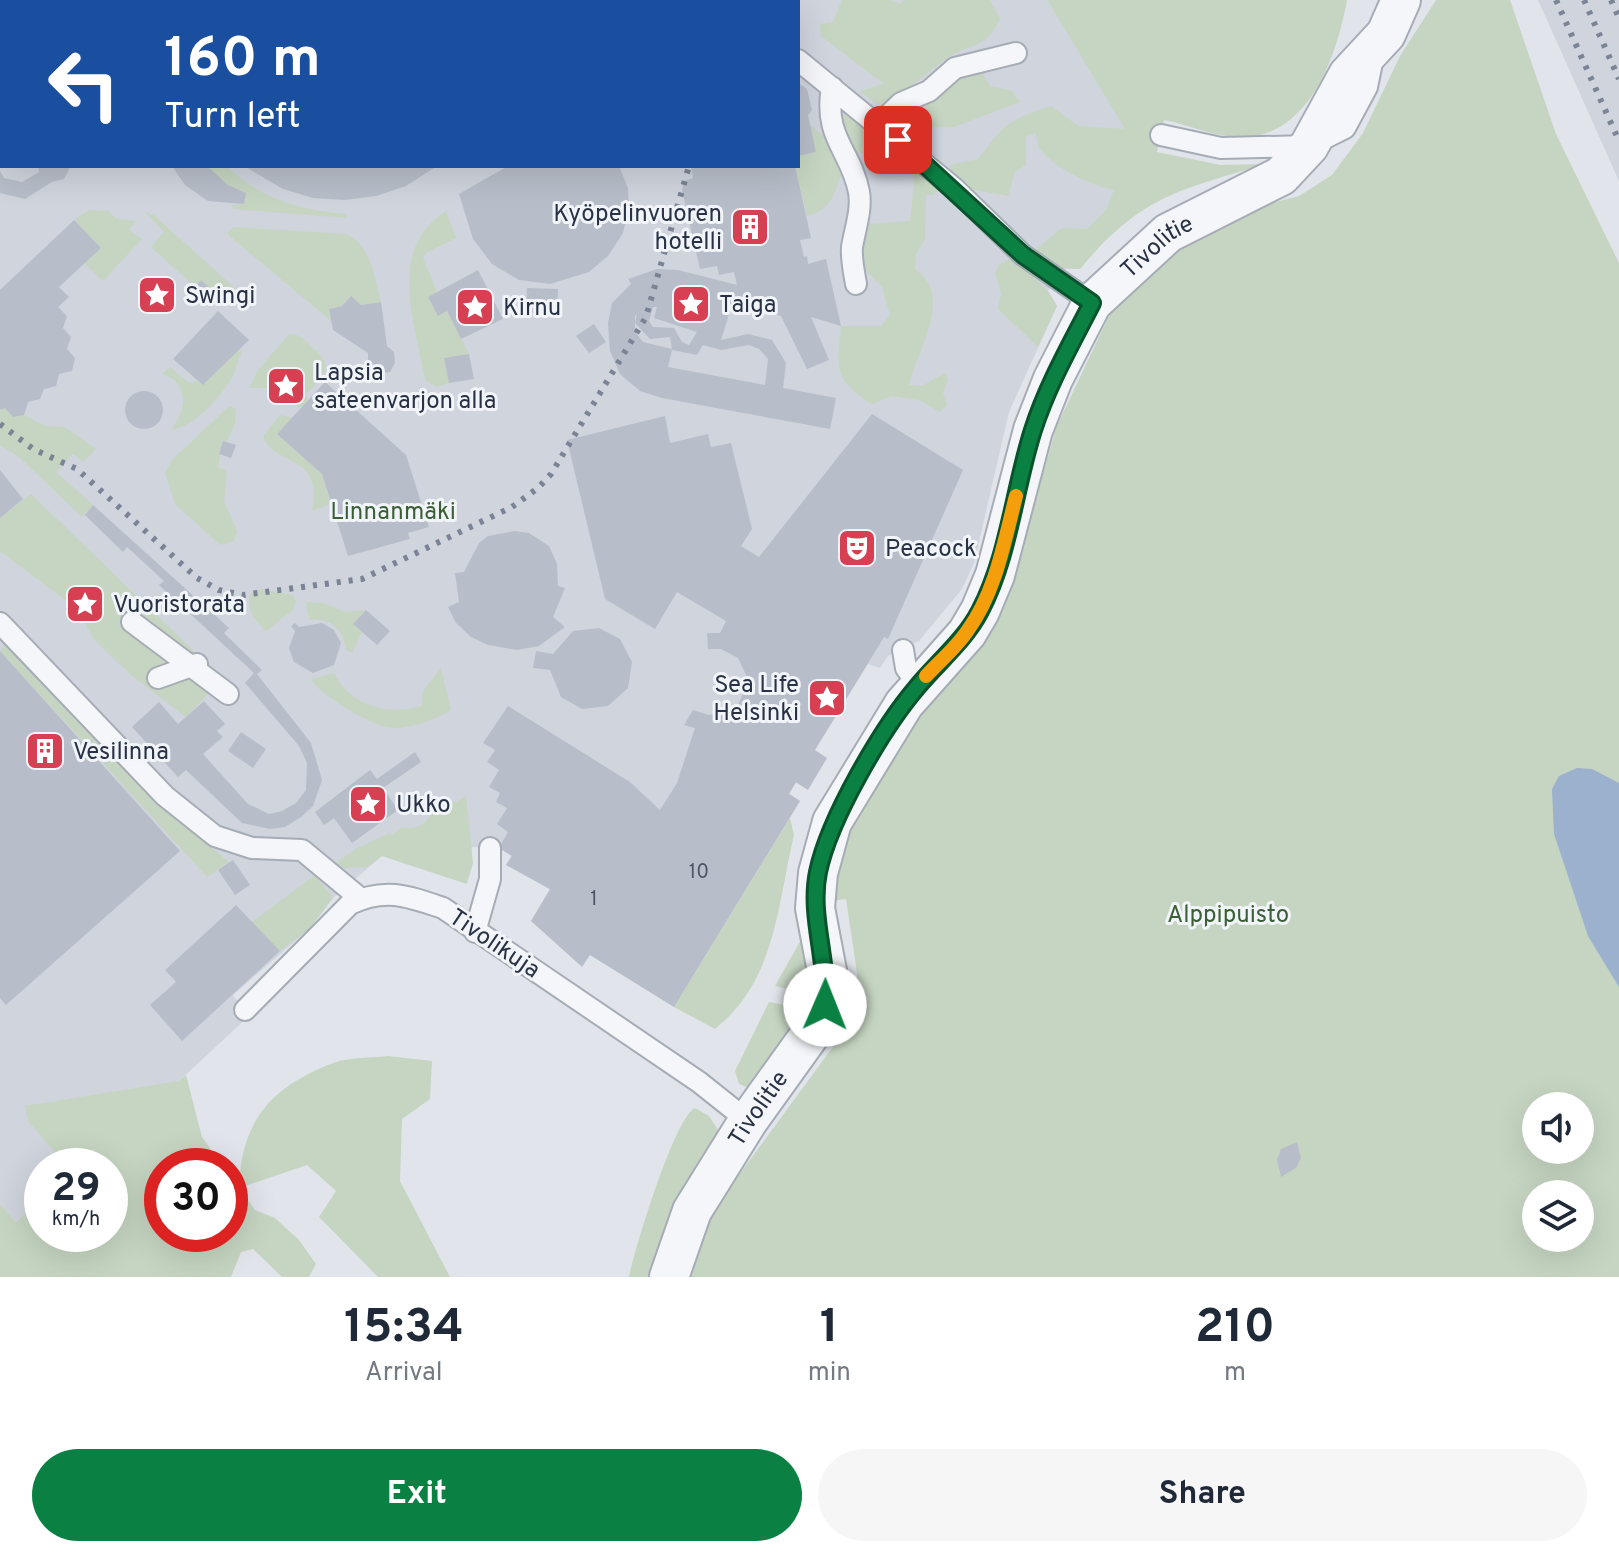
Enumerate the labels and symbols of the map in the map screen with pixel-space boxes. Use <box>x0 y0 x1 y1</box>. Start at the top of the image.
pin <box>864 106 932 174</box>
place label: Kyöpelinvuoren hotelli <box>553 200 722 258</box>
building icon: Kyöpelinvuoren hotelli <box>729 206 771 248</box>
street label: Tivolitie <box>1115 210 1199 286</box>
place icon: Swingi <box>136 274 178 316</box>
place label: Swingi <box>185 282 255 312</box>
place icon: Taiga <box>670 283 712 325</box>
place icon: Kirnu <box>454 286 496 328</box>
place label: Taiga <box>719 291 776 321</box>
place label: Kirnu <box>503 294 561 324</box>
place label: Lapsia sateenvarjon alla <box>314 359 496 417</box>
place icon: Lapsia sateenvarjon alla <box>265 365 307 407</box>
park label: Linnanmäki <box>330 498 456 528</box>
theatre icon: Peacock <box>836 527 878 569</box>
place label: Peacock <box>885 535 977 565</box>
place icon: Vuoristorata <box>64 583 106 625</box>
place label: Vuoristorata <box>113 591 245 621</box>
place label: Sea Life Helsinki <box>713 671 799 729</box>
place icon: Sea Life Helsinki <box>806 677 848 719</box>
building icon: Vesilinna <box>24 730 66 772</box>
place label: Vesilinna <box>73 738 169 768</box>
place icon: Ukko <box>347 783 389 825</box>
place label: Ukko <box>396 791 451 821</box>
house number: 10 <box>689 860 709 886</box>
house number: 1 <box>590 887 598 913</box>
park label: Alppipuisto <box>1167 901 1289 931</box>
street label: Tivolikuja <box>443 903 545 986</box>
position arrow <box>783 963 867 1047</box>
street label: Tivolitie <box>723 1066 796 1153</box>
speed limit sign: 30 <box>144 1148 248 1252</box>

